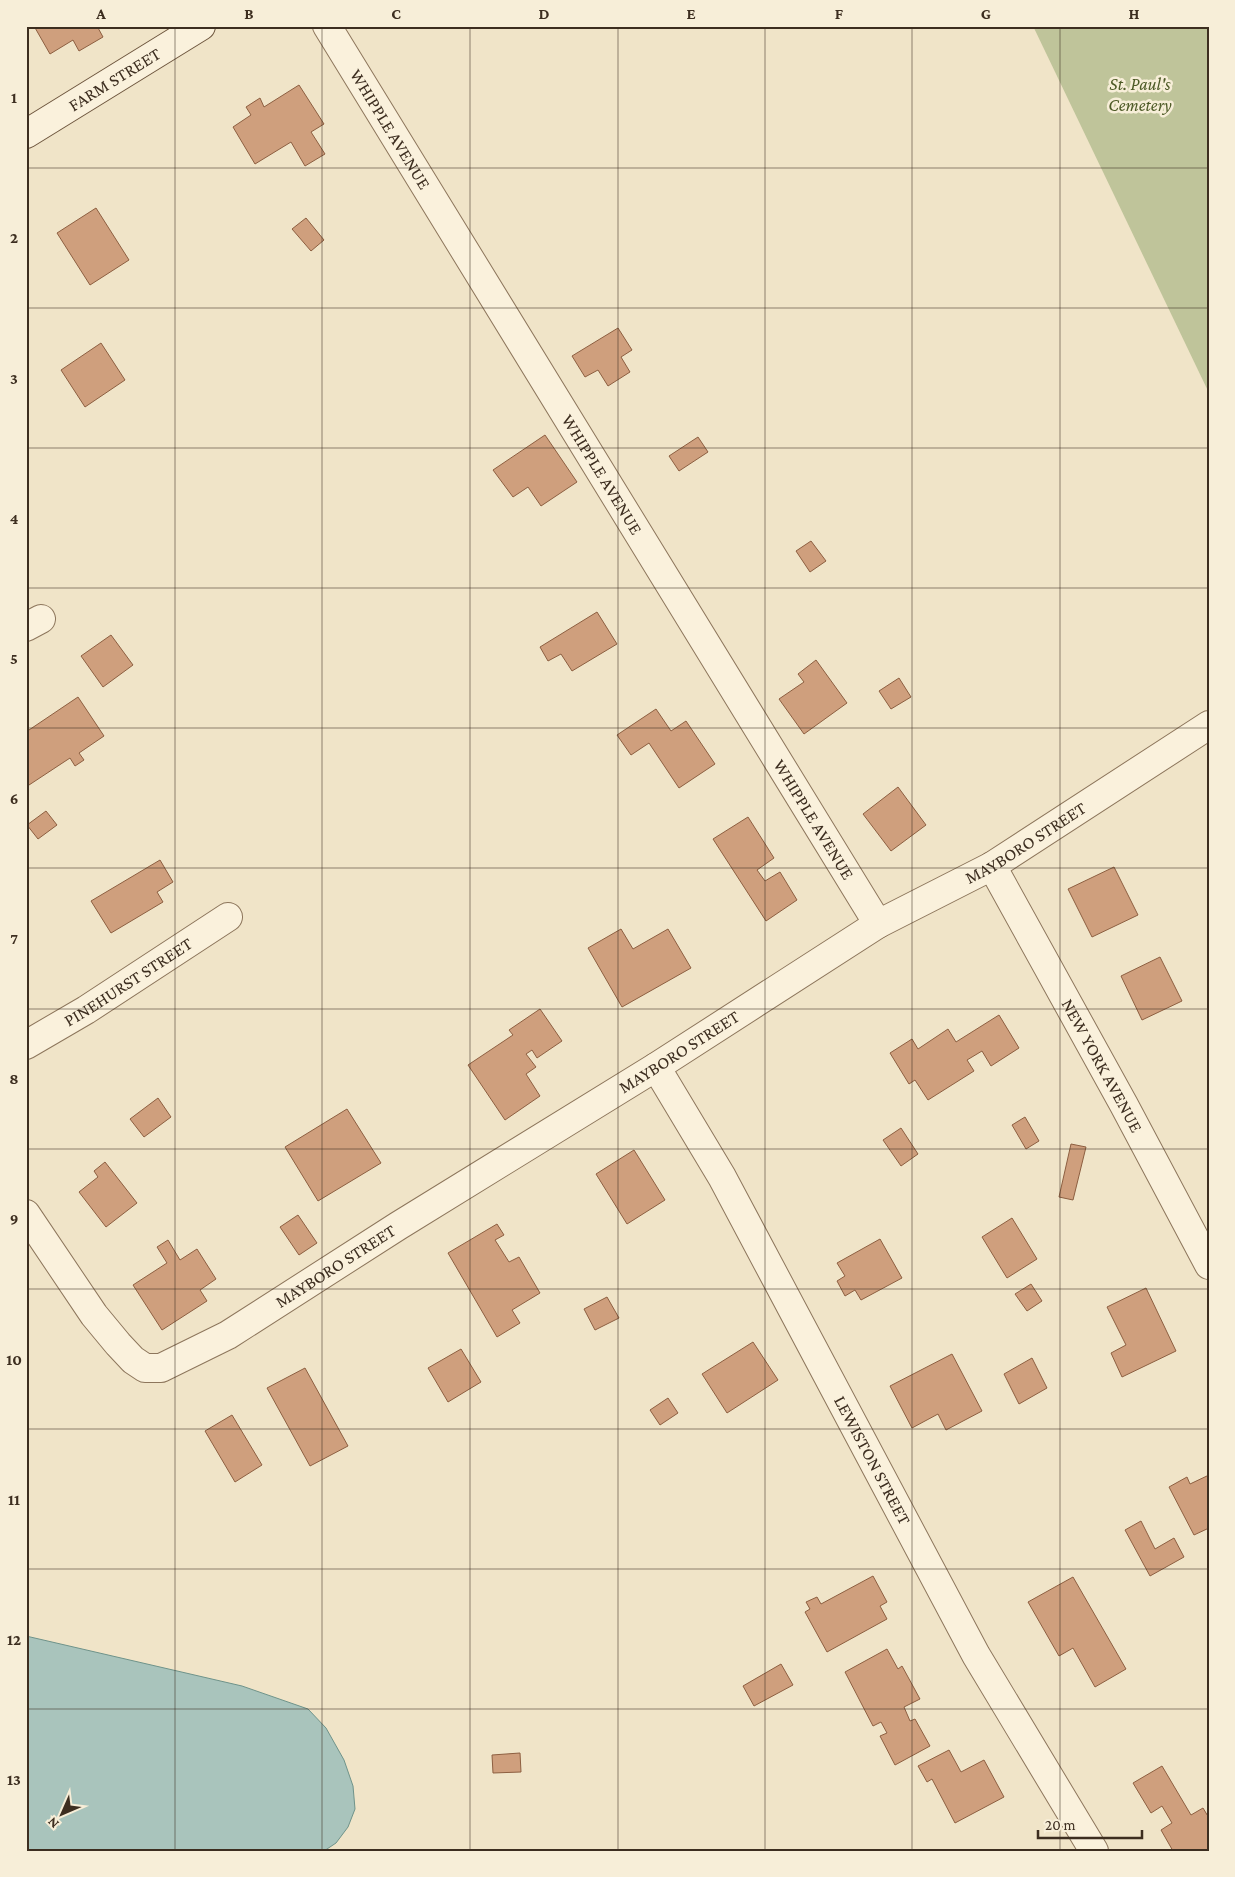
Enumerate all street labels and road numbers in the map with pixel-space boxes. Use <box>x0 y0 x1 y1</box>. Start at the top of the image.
street label: FARM STREET <box>65 43 164 115</box>
street label: WHIPPLE AVENUE <box>346 65 435 193</box>
street label: WHIPPLE AVENUE <box>558 411 647 538</box>
street label: WHIPPLE AVENUE <box>769 756 858 883</box>
street label: MAYBORO STREET <box>962 798 1090 888</box>
street label: PINEHURST STREET <box>61 933 196 1031</box>
street label: NEW YORK AVENUE <box>1057 995 1147 1136</box>
street label: MAYBORO STREET <box>615 1006 743 1097</box>
street label: MAYBORO STREET <box>272 1220 399 1312</box>
street label: LEWISTON STREET <box>830 1392 915 1528</box>

